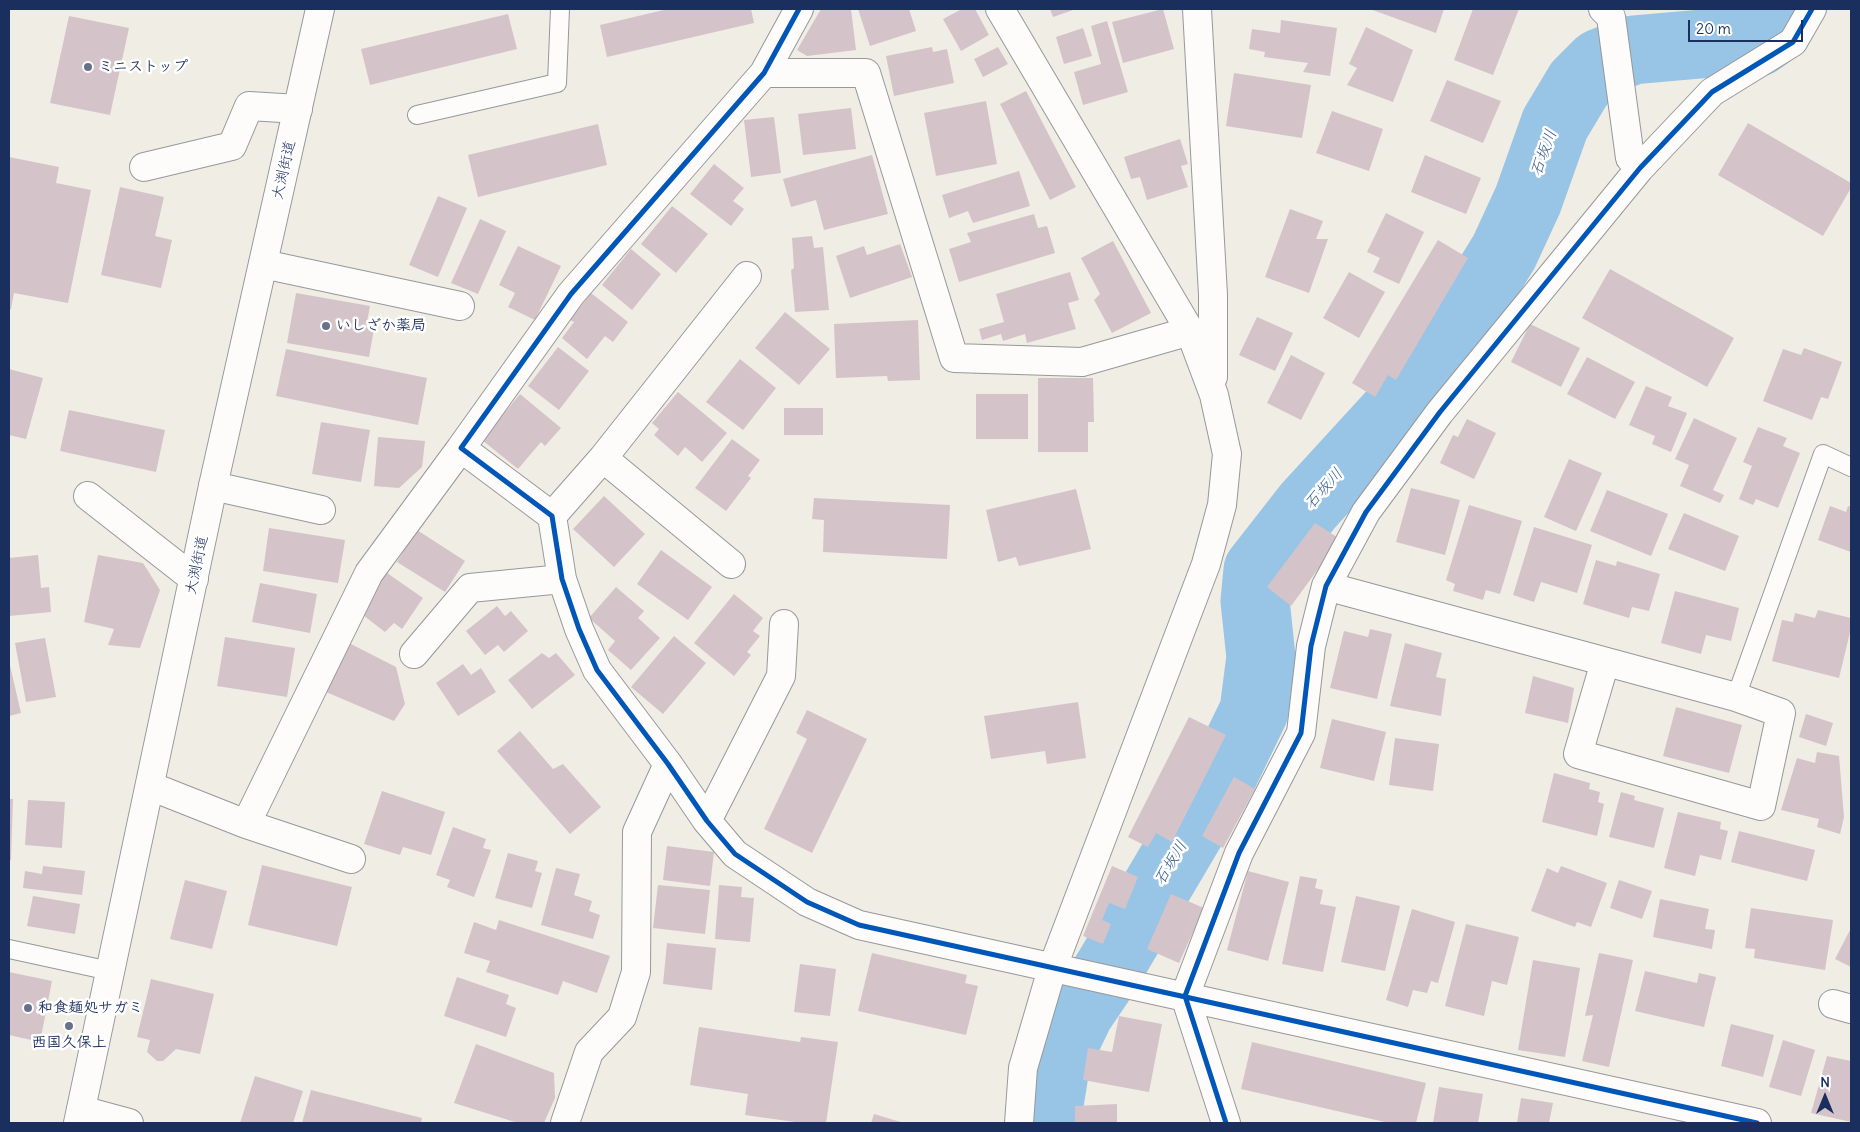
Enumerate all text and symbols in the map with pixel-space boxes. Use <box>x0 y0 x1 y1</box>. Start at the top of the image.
scale bar <box>1690 10 1805 42</box>
text: 20 m <box>1696 19 1731 38</box>
place label: ミニストップ <box>98 58 188 76</box>
marker: ミニストップ <box>82 61 94 73</box>
water label: 石坂川 <box>1527 127 1561 179</box>
street label: 大渕街道 <box>268 139 300 201</box>
place label: いしざか薬局 <box>336 317 426 335</box>
marker: いしざか薬局 <box>320 320 332 332</box>
water label: 石坂川 <box>1301 465 1347 513</box>
street label: 大渕街道 <box>182 534 212 596</box>
water label: 石坂川 <box>1150 837 1192 889</box>
place label: 和食麺処サガミ <box>38 999 143 1017</box>
marker: 和食麺処サガミ <box>22 1002 34 1014</box>
marker: 西国久保上 <box>63 1020 75 1032</box>
place label: 西国久保上 <box>32 1034 106 1052</box>
north arrow <box>1800 1072 1850 1122</box>
text: N <box>1820 1073 1830 1091</box>

